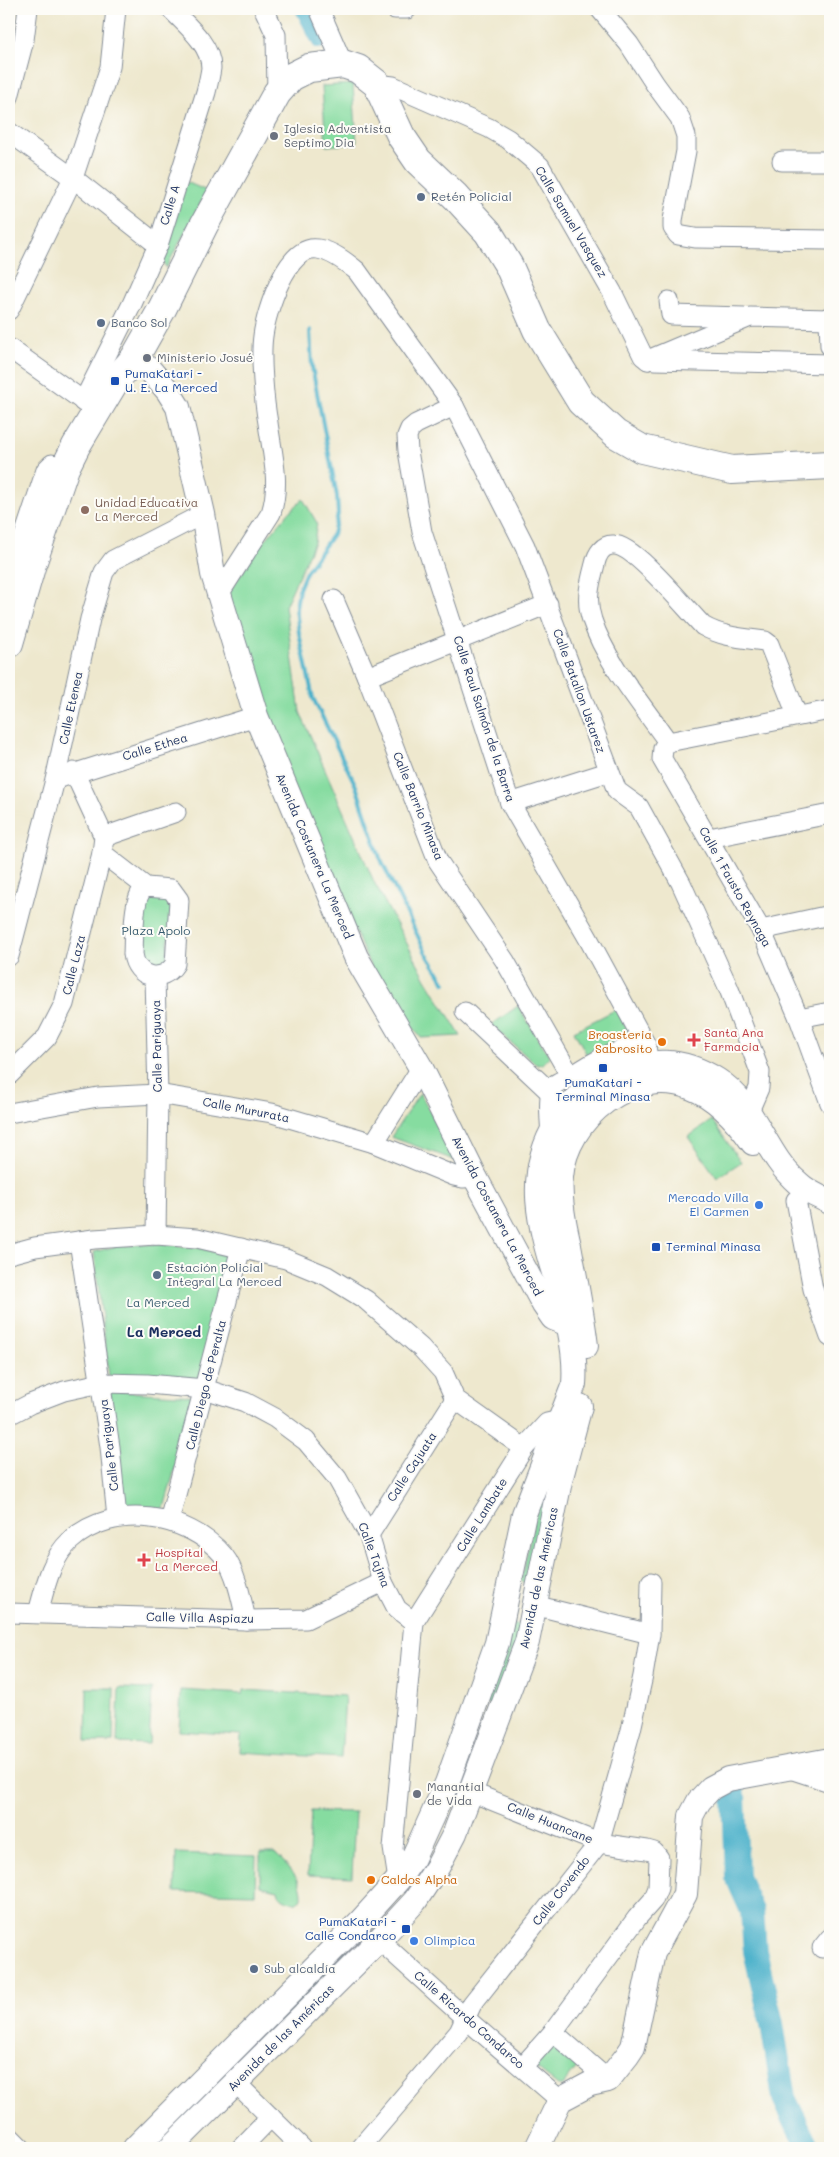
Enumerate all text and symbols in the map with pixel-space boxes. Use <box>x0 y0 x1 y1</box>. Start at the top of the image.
place label: Iglesia Adventista Septimo Dia <box>284 120 391 150</box>
marker: Iglesia Adventista Septimo Dia <box>268 130 280 142</box>
street label: Calle Samuel Vasquez <box>532 163 612 280</box>
street label: Calle A <box>155 182 183 227</box>
place label: Retén Policial <box>431 188 512 204</box>
marker: Retén Policial <box>415 191 427 203</box>
place label: Banco Sol <box>111 314 167 330</box>
marker: Banco Sol <box>95 317 107 329</box>
place label: Ministerio Josué <box>157 349 253 365</box>
marker: Ministerio Josué <box>141 352 153 364</box>
place label: PumaKatari - U. E. La Merced <box>125 365 218 395</box>
marker: PumaKatari - U. E. La Merced <box>109 375 121 387</box>
place label: Unidad Educativa La Merced <box>95 494 198 524</box>
marker: Unidad Educativa La Merced <box>79 504 91 516</box>
street label: Calle Batallon Ustarez <box>550 626 610 755</box>
street label: Calle Raul Salmón de la Barra <box>450 633 519 804</box>
street label: Calle Etenea <box>54 670 86 746</box>
street label: Calle Ethea <box>120 729 189 764</box>
street label: Calle Barrio Minasa <box>390 749 448 862</box>
street label: Avenida Costanera La Merced <box>273 770 357 941</box>
street label: Calle 1 Fausto Reynaga <box>696 823 776 950</box>
park label: Plaza Apolo <box>122 922 190 938</box>
street label: Calle Laza <box>58 933 88 996</box>
street label: Calle Pariguaya <box>147 1000 165 1092</box>
place label: Santa Ana Farmacia <box>704 1024 764 1054</box>
place label: Broasteria Sabrosito <box>588 1026 652 1056</box>
marker: Santa Ana Farmacia <box>688 1034 700 1046</box>
marker: Broasteria Sabrosito <box>656 1036 668 1048</box>
marker: PumaKatari - Terminal Minasa <box>597 1062 609 1074</box>
place label: PumaKatari - Terminal Minasa <box>555 1074 651 1104</box>
street label: Calle Mururata <box>201 1093 291 1125</box>
street label: Avenida Costanera La Merced <box>449 1133 547 1298</box>
place label: Mercado Villa El Carmen <box>668 1189 749 1219</box>
marker: Mercado Villa El Carmen <box>753 1199 765 1211</box>
place label: Terminal Minasa <box>666 1238 761 1254</box>
marker: Terminal Minasa <box>650 1241 662 1253</box>
place label: Estación Policial Integral La Merced <box>167 1259 282 1289</box>
marker: Estación Policial Integral La Merced <box>151 1269 163 1281</box>
park label: La Merced <box>127 1294 190 1310</box>
street label: Calle Diego de Peralta <box>181 1318 229 1451</box>
district label: La Merced <box>127 1322 201 1341</box>
street label: Calle Pariguaya <box>94 1398 122 1492</box>
street label: Calle Cajuata <box>383 1428 440 1504</box>
street label: Calle Lambate <box>452 1474 510 1555</box>
street label: Avenida de las Américas <box>515 1505 561 1650</box>
street label: Calle Tajma <box>355 1520 395 1590</box>
place label: Hospital La Merced <box>155 1544 218 1574</box>
marker: Hospital La Merced <box>137 1553 151 1567</box>
street label: Calle Villa Aspiazu <box>146 1608 254 1626</box>
place label: Manantial de Vida <box>427 1778 484 1808</box>
marker: Manantial de Vida <box>411 1788 423 1800</box>
street label: Calle Huancane <box>505 1798 596 1847</box>
street label: Calle Covendo <box>528 1852 592 1928</box>
place label: Caldos Alpha <box>381 1871 457 1887</box>
marker: Caldos Alpha <box>365 1874 377 1886</box>
place label: PumaKatari - Calle Condarco <box>305 1913 396 1943</box>
marker: PumaKatari - Calle Condarco <box>400 1923 412 1935</box>
place label: Olimpica <box>424 1932 475 1948</box>
marker: Olimpica <box>408 1935 420 1947</box>
place label: Sub alcaldía <box>264 1960 336 1976</box>
marker: Sub alcaldía <box>248 1963 260 1975</box>
street label: Calle Ricardo Condarco <box>411 1967 528 2072</box>
street label: Avenida de las Américas <box>224 1980 337 2094</box>

